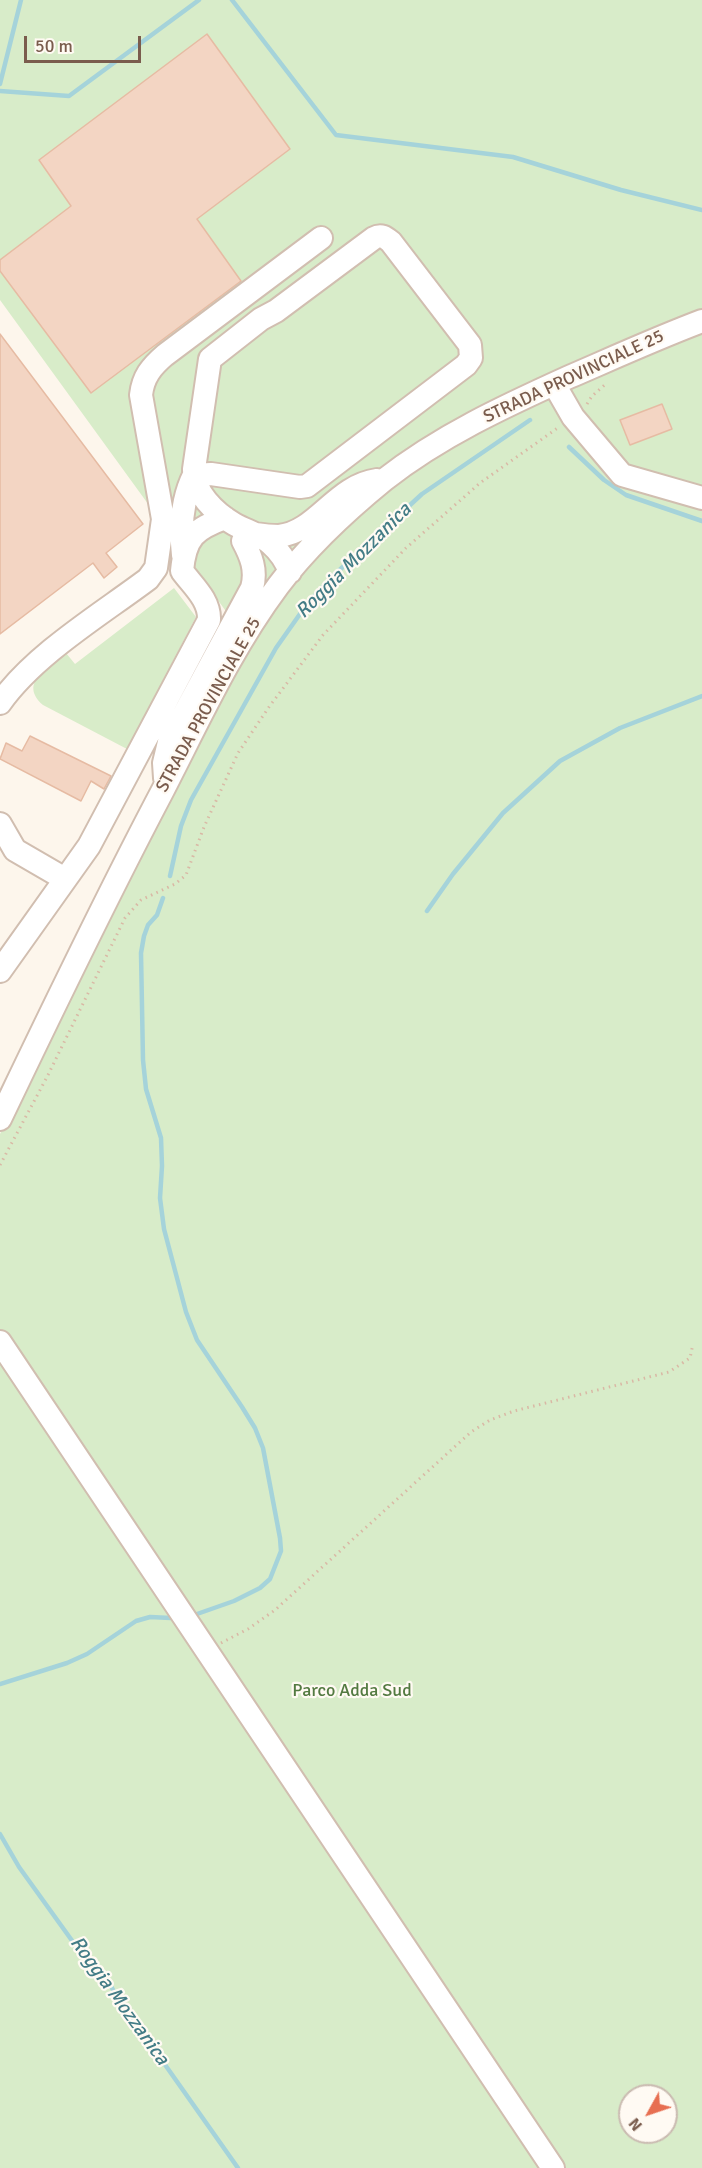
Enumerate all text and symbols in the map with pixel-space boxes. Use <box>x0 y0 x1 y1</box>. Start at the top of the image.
scale bar <box>27 24 144 62</box>
text: 50 m <box>35 35 73 57</box>
street label: STRADA PROVINCIALE 25 <box>480 326 668 428</box>
water label: Roggia Mozzanica <box>291 498 417 624</box>
street label: STRADA PROVINCIALE 25 <box>152 614 266 796</box>
park label: Parco Adda Sud <box>292 1680 412 1702</box>
water label: Roggia Mozzanica <box>64 1932 174 2070</box>
north arrow <box>618 2084 678 2144</box>
text: N <box>625 2114 647 2135</box>

